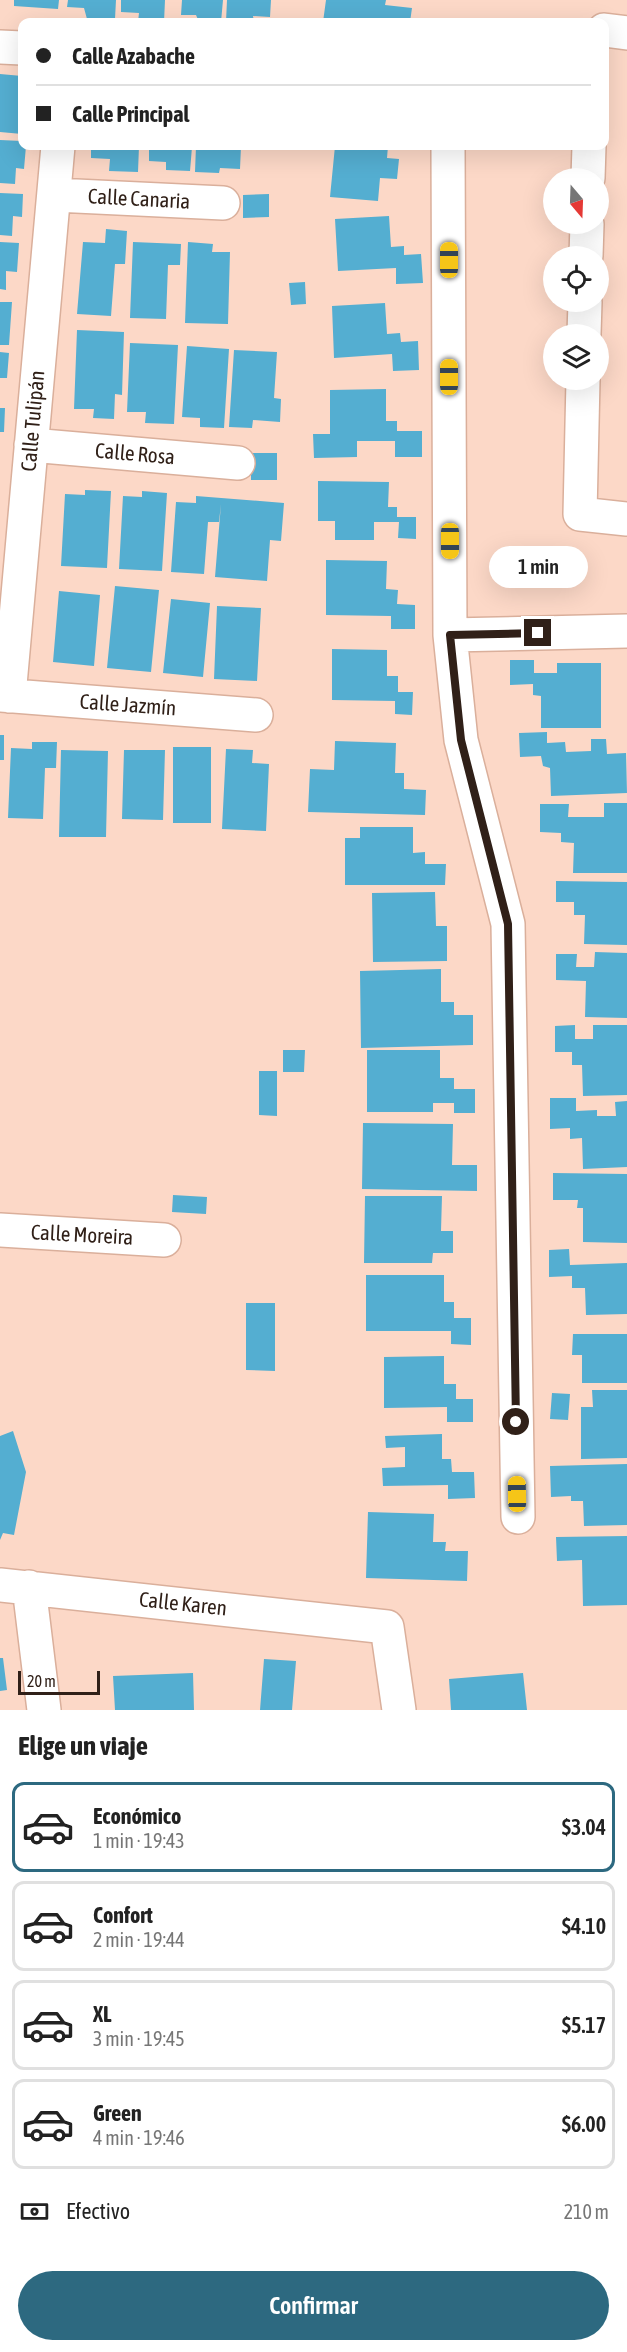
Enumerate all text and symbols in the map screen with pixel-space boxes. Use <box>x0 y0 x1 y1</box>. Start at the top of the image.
text: Calle Azabache <box>72 43 195 69</box>
text: Calle Principal <box>72 101 189 127</box>
north arrow <box>543 168 609 234</box>
map controls <box>543 168 609 390</box>
street label: Calle Canaria <box>87 183 191 213</box>
car <box>440 242 458 278</box>
button: locate <box>543 246 609 312</box>
button: layers <box>543 324 609 390</box>
car <box>440 359 458 395</box>
street label: Calle Tulipán <box>16 369 48 472</box>
street label: Calle Rosa <box>94 438 176 468</box>
car <box>441 523 459 559</box>
callout: 1 min <box>488 546 588 588</box>
text: 1 min <box>518 555 559 578</box>
route end <box>524 619 551 646</box>
street label: Calle Jazmín <box>79 689 177 719</box>
street label: Calle Moreira <box>30 1219 134 1249</box>
route start <box>502 1408 529 1435</box>
car <box>508 1476 526 1512</box>
street label: Calle Karen <box>138 1586 228 1620</box>
scale bar <box>18 1668 100 1696</box>
text: 20 m <box>27 1672 56 1690</box>
text: Elige un viaje <box>18 1730 148 1761</box>
icon: car <box>21 1800 75 1854</box>
text: Económico <box>93 1803 181 1829</box>
text: $3.04 <box>562 1814 606 1840</box>
text: 1 min · 19:43 <box>93 1829 185 1852</box>
icon: car <box>21 1899 75 1953</box>
text: Confort <box>93 1902 153 1928</box>
text: $4.10 <box>562 1913 606 1939</box>
text: 2 min · 19:44 <box>93 1928 185 1951</box>
icon: car <box>21 1998 75 2052</box>
text: XL <box>93 2001 111 2027</box>
text: $5.17 <box>562 2012 606 2038</box>
text: 3 min · 19:45 <box>93 2027 185 2050</box>
icon: car <box>21 2097 75 2151</box>
text: Green <box>93 2100 142 2126</box>
text: $6.00 <box>562 2111 606 2137</box>
text: 4 min · 19:46 <box>93 2126 185 2149</box>
icon: cash <box>18 2195 51 2228</box>
text: Efectivo <box>66 2198 130 2224</box>
text: 210 m <box>564 2200 609 2223</box>
button: Confirmar <box>18 2271 609 2340</box>

